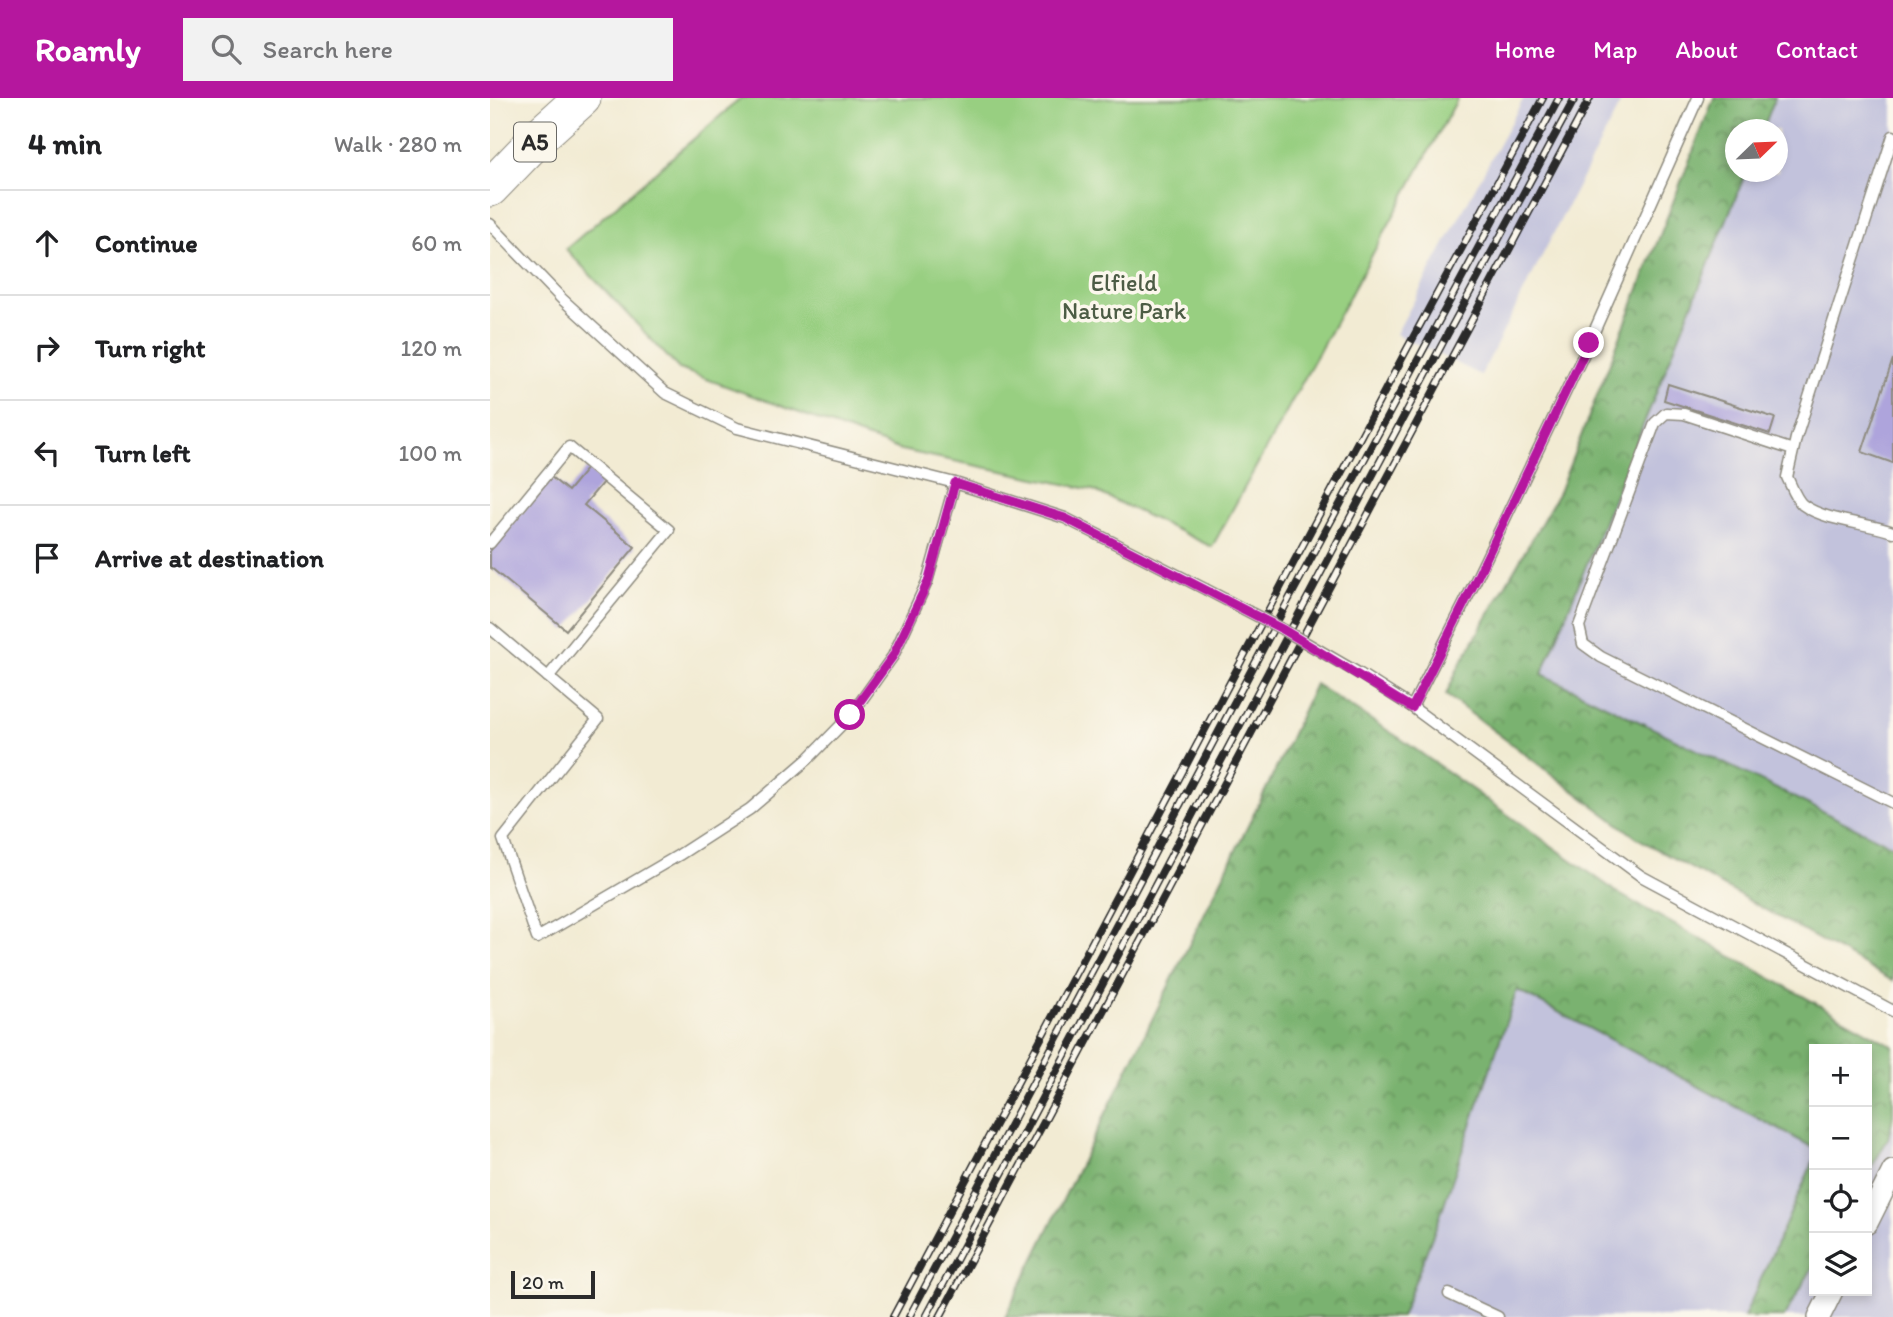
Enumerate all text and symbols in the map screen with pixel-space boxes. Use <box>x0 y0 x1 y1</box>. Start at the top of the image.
search box <box>183 18 673 81</box>
text: Roamly <box>35 30 141 69</box>
icon: search <box>207 30 245 68</box>
text: Search here <box>263 33 393 65</box>
text: Home <box>1495 35 1555 64</box>
text: Map <box>1593 35 1637 64</box>
text: About <box>1675 35 1738 64</box>
text: Contact <box>1776 35 1858 64</box>
north arrow <box>1725 119 1788 182</box>
road number: A5 <box>514 122 556 162</box>
text: 4 min <box>28 125 102 162</box>
text: Walk · 280 m <box>334 130 462 158</box>
icon: ahead <box>28 224 66 262</box>
text: Continue <box>95 227 198 259</box>
text: 60 m <box>411 229 462 257</box>
park label: Elfield Nature Park <box>1062 268 1187 325</box>
route end <box>1573 327 1604 358</box>
icon: right <box>28 329 66 367</box>
text: Turn right <box>95 332 206 364</box>
text: 120 m <box>401 334 462 362</box>
icon: left <box>28 434 66 472</box>
text: Turn left <box>95 437 191 469</box>
text: 100 m <box>398 439 462 467</box>
icon: arrive <box>28 539 66 577</box>
text: Arrive at destination <box>95 542 324 574</box>
route start <box>834 699 865 730</box>
map controls <box>1809 1044 1872 1296</box>
button: + <box>1809 1044 1872 1107</box>
button: − <box>1809 1107 1872 1170</box>
button: locate <box>1809 1170 1872 1233</box>
button: layers <box>1809 1233 1872 1296</box>
scale bar <box>511 1268 595 1300</box>
text: 20 m <box>522 1271 564 1294</box>

